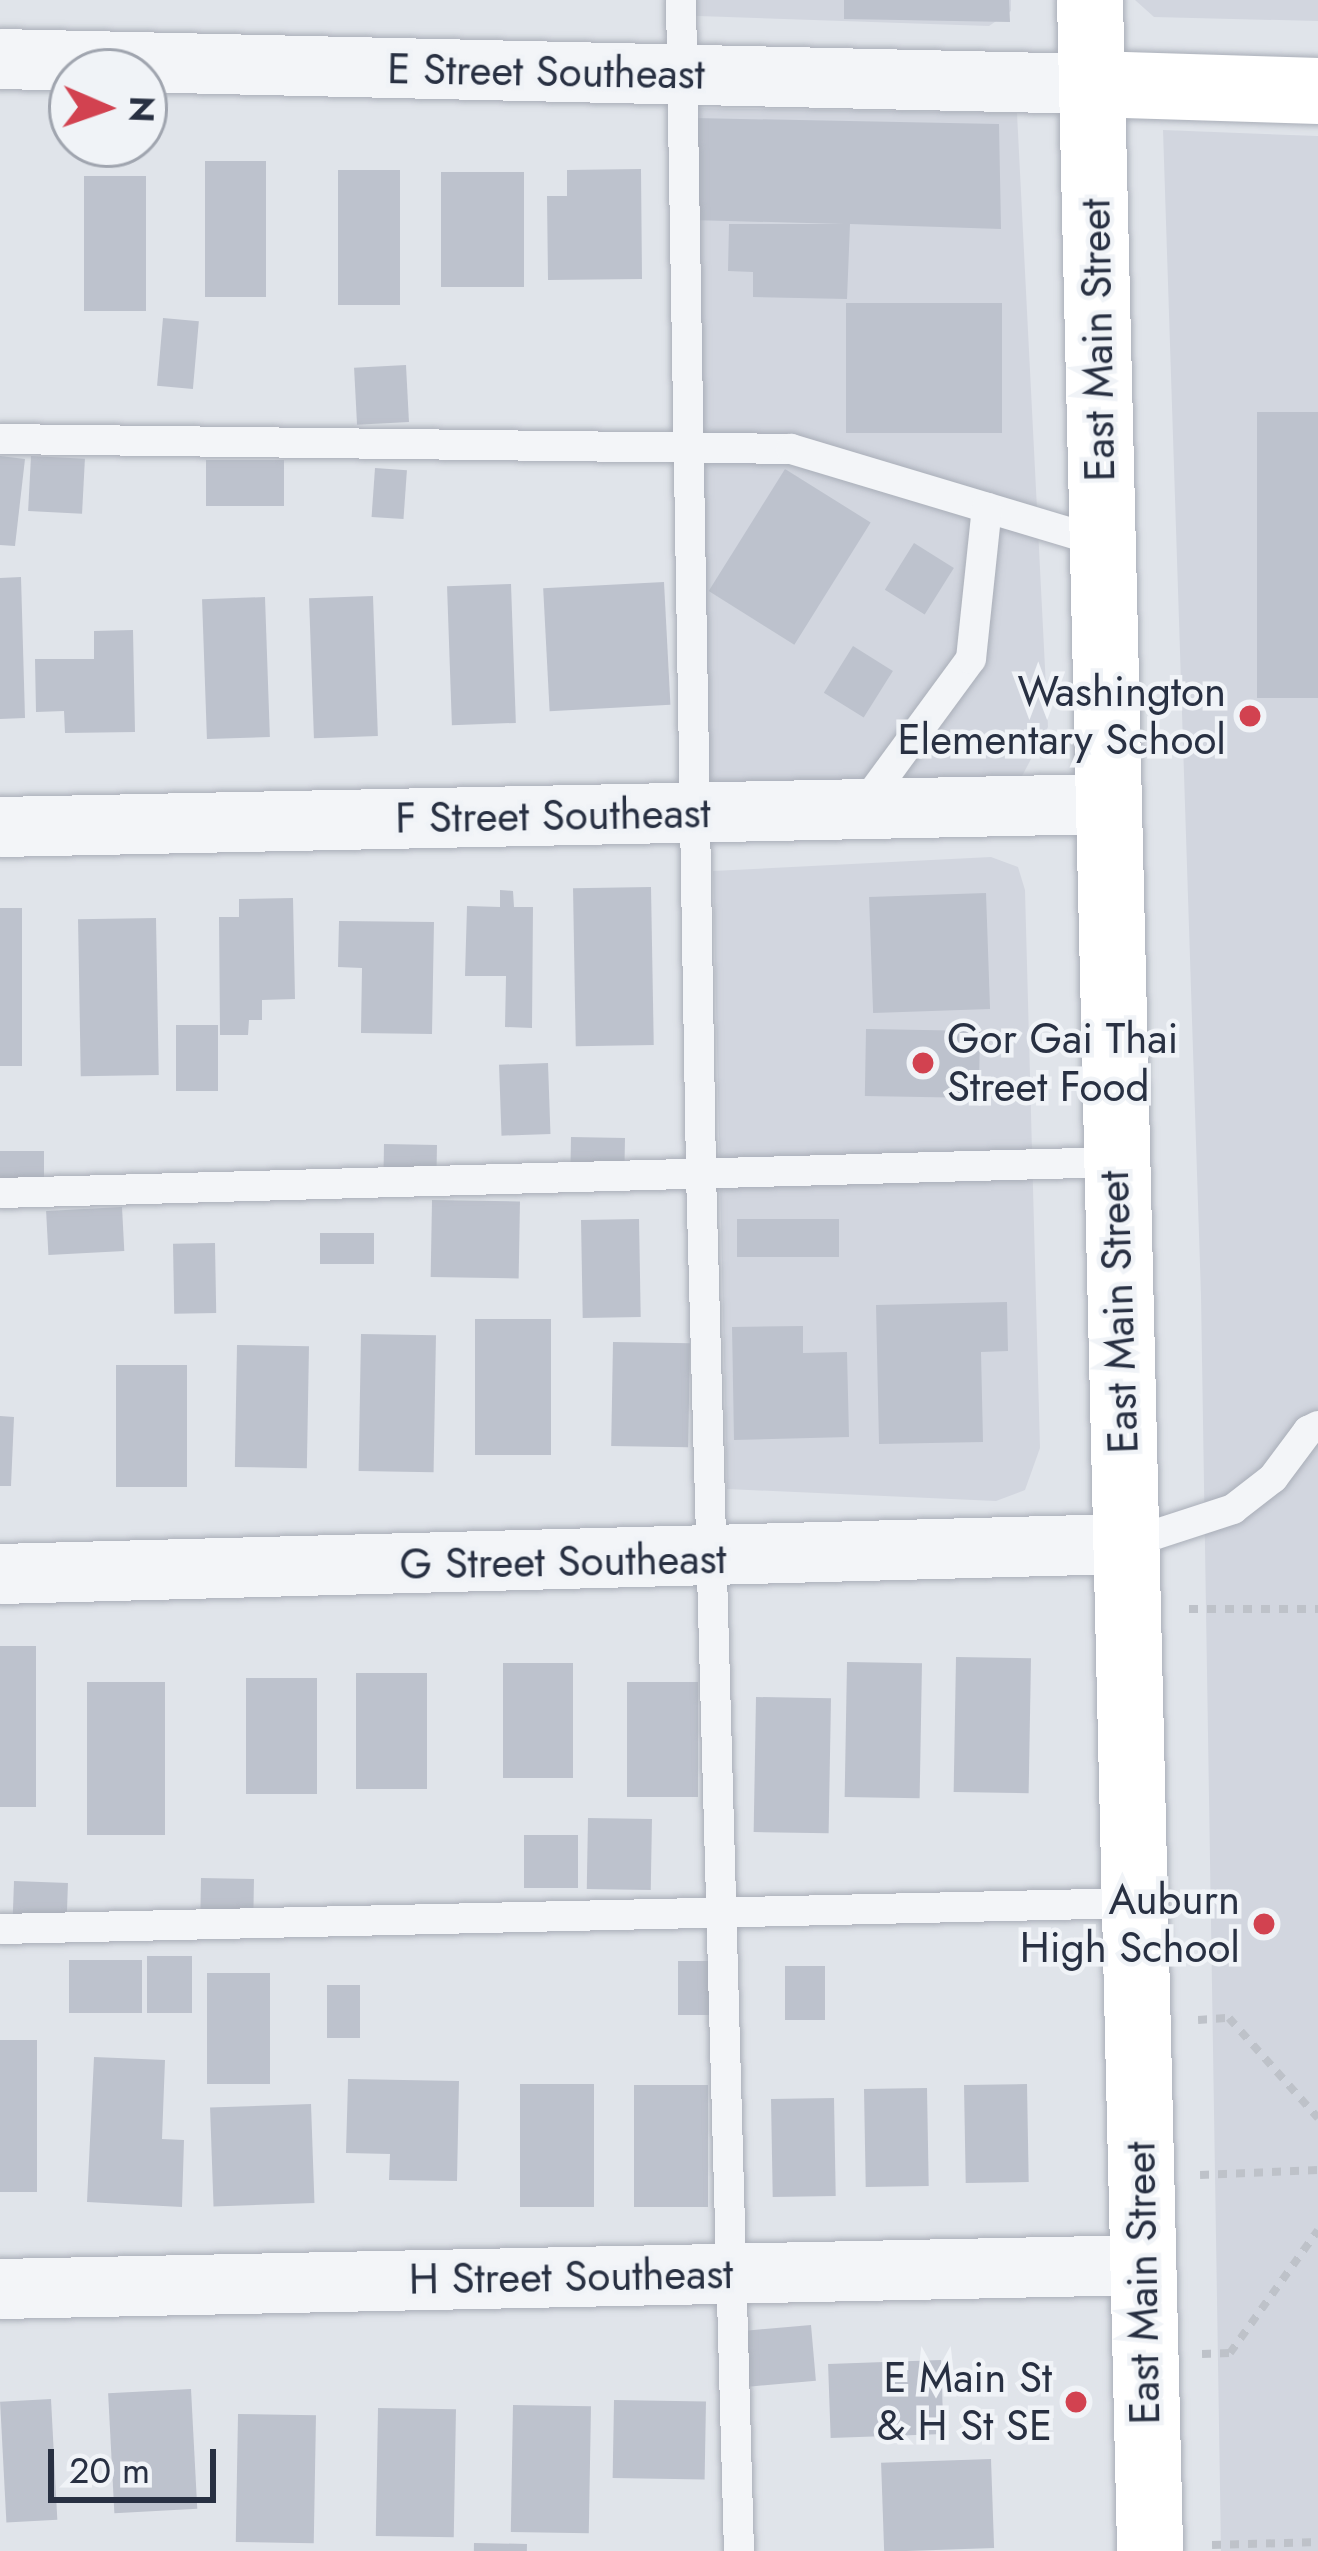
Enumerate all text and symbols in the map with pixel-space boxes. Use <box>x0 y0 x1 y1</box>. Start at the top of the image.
street label: E Street Southeast <box>387 44 705 100</box>
north arrow <box>48 48 168 168</box>
text: N <box>118 95 165 123</box>
street label: East Main Street <box>1070 198 1126 482</box>
place label: Washington Elementary School <box>897 667 1226 766</box>
marker: Washington Elementary School <box>1237 703 1263 729</box>
street label: F Street Southeast <box>395 788 711 844</box>
place label: Gor Gai Thai Street Food <box>947 1014 1178 1112</box>
marker: Gor Gai Thai Street Food <box>910 1050 936 1076</box>
street label: East Main Street <box>1089 1170 1149 1454</box>
street label: G Street Southeast <box>399 1534 727 1590</box>
place label: Auburn High School <box>1020 1875 1240 1974</box>
marker: Auburn High School <box>1251 1911 1277 1937</box>
street label: East Main Street <box>1115 2141 1171 2425</box>
street label: H Street Southeast <box>408 2249 734 2305</box>
place label: E Main St & H St SE <box>877 2353 1052 2452</box>
marker: E Main St & H St SE <box>1063 2389 1089 2415</box>
scale bar <box>54 2425 222 2499</box>
text: 20 m <box>69 2444 150 2496</box>

